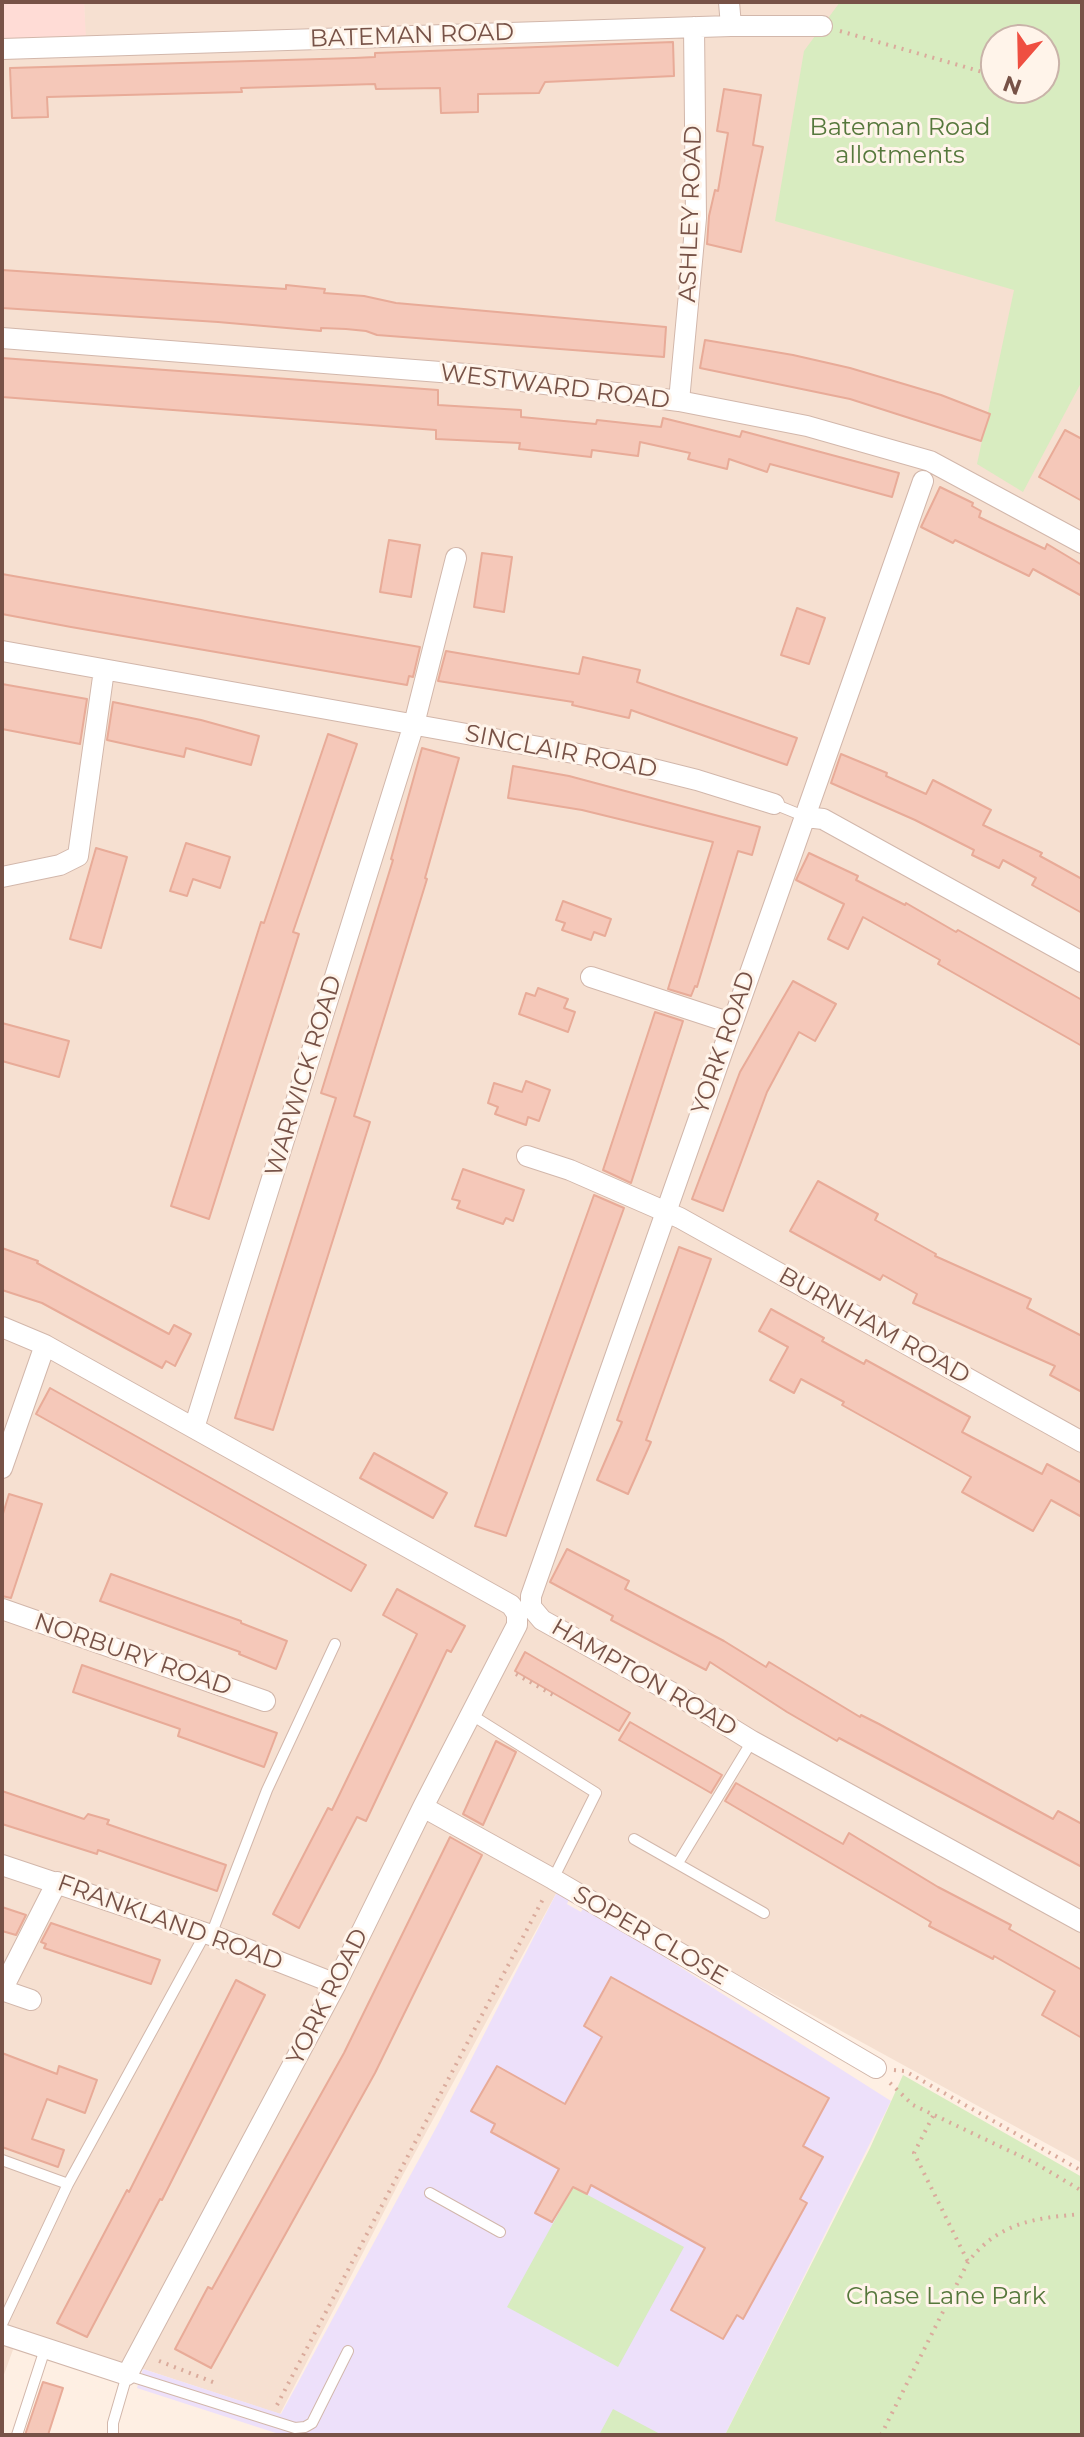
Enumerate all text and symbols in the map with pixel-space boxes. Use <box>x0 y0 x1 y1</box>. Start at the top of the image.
street label: BATEMAN ROAD <box>309 18 515 54</box>
north arrow <box>980 24 1060 104</box>
text: N <box>999 69 1025 101</box>
park label: Bateman Road allotments <box>810 114 990 170</box>
street label: ASHLEY ROAD <box>674 125 708 303</box>
street label: WESTWARD ROAD <box>438 359 672 415</box>
street label: SINCLAIR ROAD <box>463 719 659 785</box>
street label: YORK ROAD <box>686 968 762 1118</box>
street label: WARWICK ROAD <box>260 972 348 1180</box>
street label: BURNHAM ROAD <box>773 1261 975 1391</box>
street label: NORBURY ROAD <box>30 1608 236 1702</box>
street label: HAMPTON ROAD <box>546 1613 742 1743</box>
street label: FRANKLAND ROAD <box>53 1869 287 1977</box>
street label: SOPER CLOSE <box>568 1880 732 1992</box>
street label: YORK ROAD <box>281 1924 375 2070</box>
park label: Chase Lane Park <box>846 2283 1046 2311</box>

